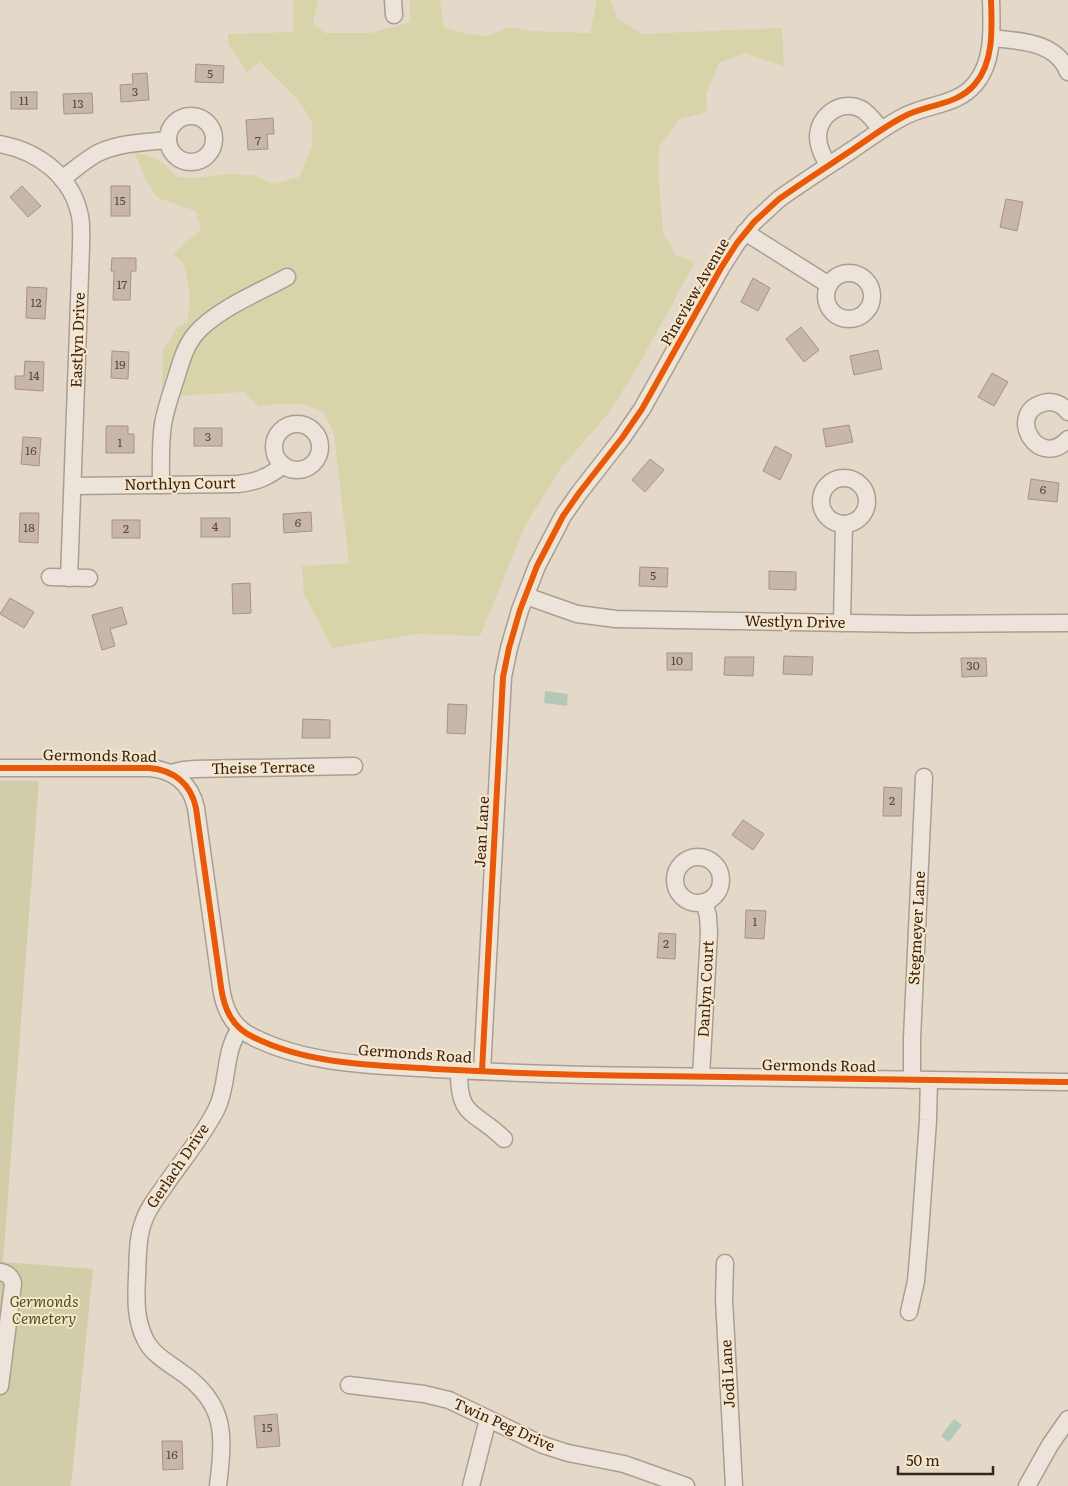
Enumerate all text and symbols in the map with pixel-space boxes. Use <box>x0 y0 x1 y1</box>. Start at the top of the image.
house number: 5 <box>207 64 213 82</box>
house number: 3 <box>132 82 138 100</box>
house number: 11 <box>19 91 29 109</box>
house number: 13 <box>72 94 84 112</box>
house number: 7 <box>255 131 261 149</box>
house number: 15 <box>115 191 125 209</box>
street label: Pineview Avenue <box>653 233 734 350</box>
house number: 17 <box>117 275 127 293</box>
street label: Eastlyn Drive <box>63 292 90 388</box>
house number: 12 <box>31 293 41 311</box>
house number: 19 <box>114 355 126 373</box>
house number: 14 <box>28 366 40 384</box>
house number: 3 <box>205 427 211 445</box>
house number: 1 <box>118 433 123 451</box>
house number: 16 <box>25 441 37 459</box>
street label: Northlyn Court <box>124 470 236 495</box>
house number: 6 <box>1040 480 1047 498</box>
house number: 6 <box>295 513 302 531</box>
house number: 4 <box>212 517 219 535</box>
house number: 18 <box>23 518 35 536</box>
house number: 2 <box>123 519 129 537</box>
house number: 5 <box>650 566 656 584</box>
street label: Westlyn Drive <box>744 608 846 633</box>
house number: 10 <box>671 651 683 669</box>
house number: 30 <box>966 656 980 674</box>
street label: Germonds Road <box>43 742 157 767</box>
street label: Theise Terrace <box>211 754 315 779</box>
house number: 2 <box>889 791 895 809</box>
street label: Jean Lane <box>467 795 494 868</box>
street label: Stegmeyer Lane <box>901 870 930 985</box>
house number: 1 <box>753 912 758 930</box>
house number: 2 <box>663 934 669 952</box>
street label: Danlyn Court <box>690 940 719 1038</box>
street label: Germonds Road <box>357 1037 473 1068</box>
street label: Germonds Road <box>762 1052 876 1077</box>
street label: Gerlach Drive <box>140 1118 214 1212</box>
park label: Germonds Cemetery <box>9 1289 79 1329</box>
street label: Jodi Lane <box>713 1339 740 1409</box>
street label: Twin Peg Drive <box>450 1391 559 1456</box>
house number: 15 <box>262 1418 272 1436</box>
scale bar <box>898 1444 993 1476</box>
house number: 16 <box>166 1445 178 1463</box>
text: 50 m <box>906 1448 940 1471</box>

